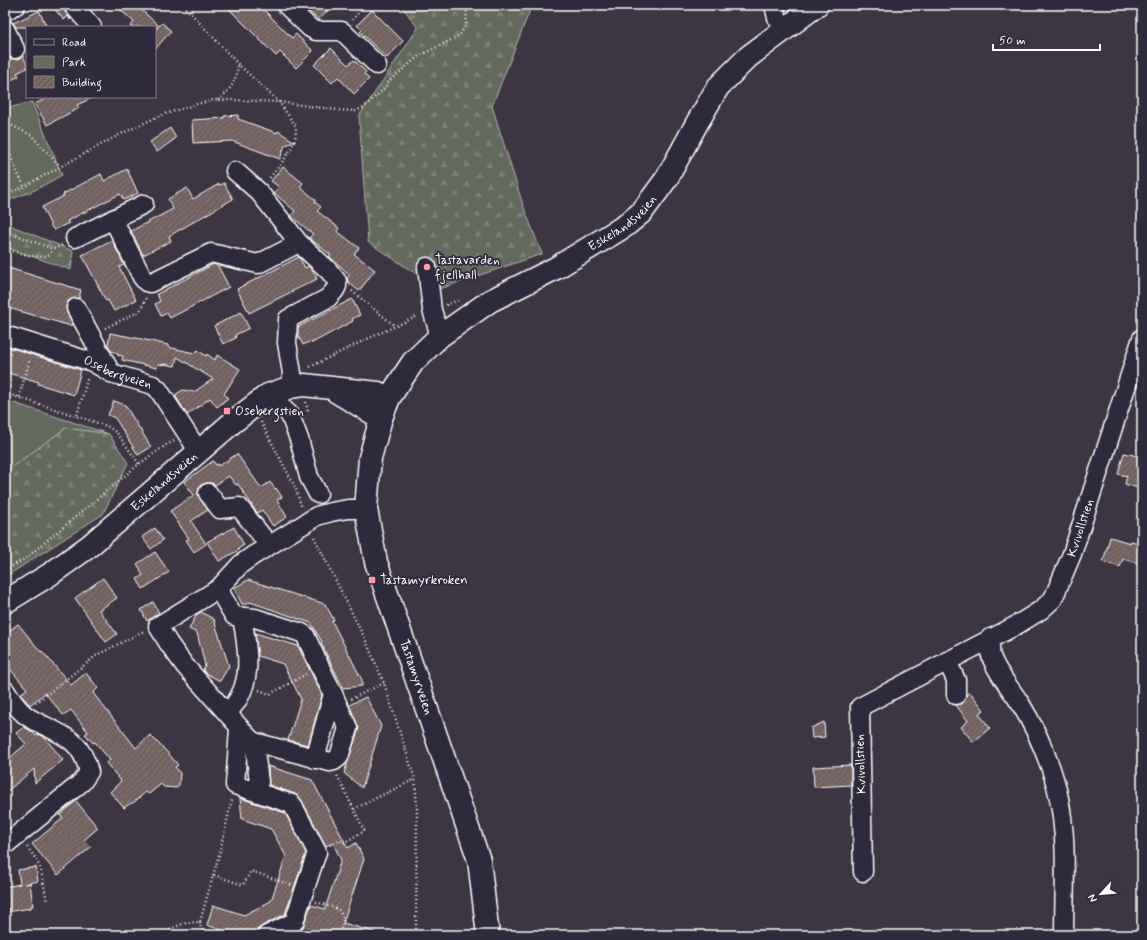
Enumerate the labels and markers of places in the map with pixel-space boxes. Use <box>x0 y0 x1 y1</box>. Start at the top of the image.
place label: Tastavarden fjellhall <box>435 252 500 284</box>
marker: Tastavarden fjellhall <box>422 262 432 272</box>
place label: Osebergstien <box>235 403 304 422</box>
marker: Osebergstien <box>222 406 232 416</box>
place label: Tastamyrkroken <box>380 572 468 589</box>
marker: Tastamyrkroken <box>367 575 377 585</box>

